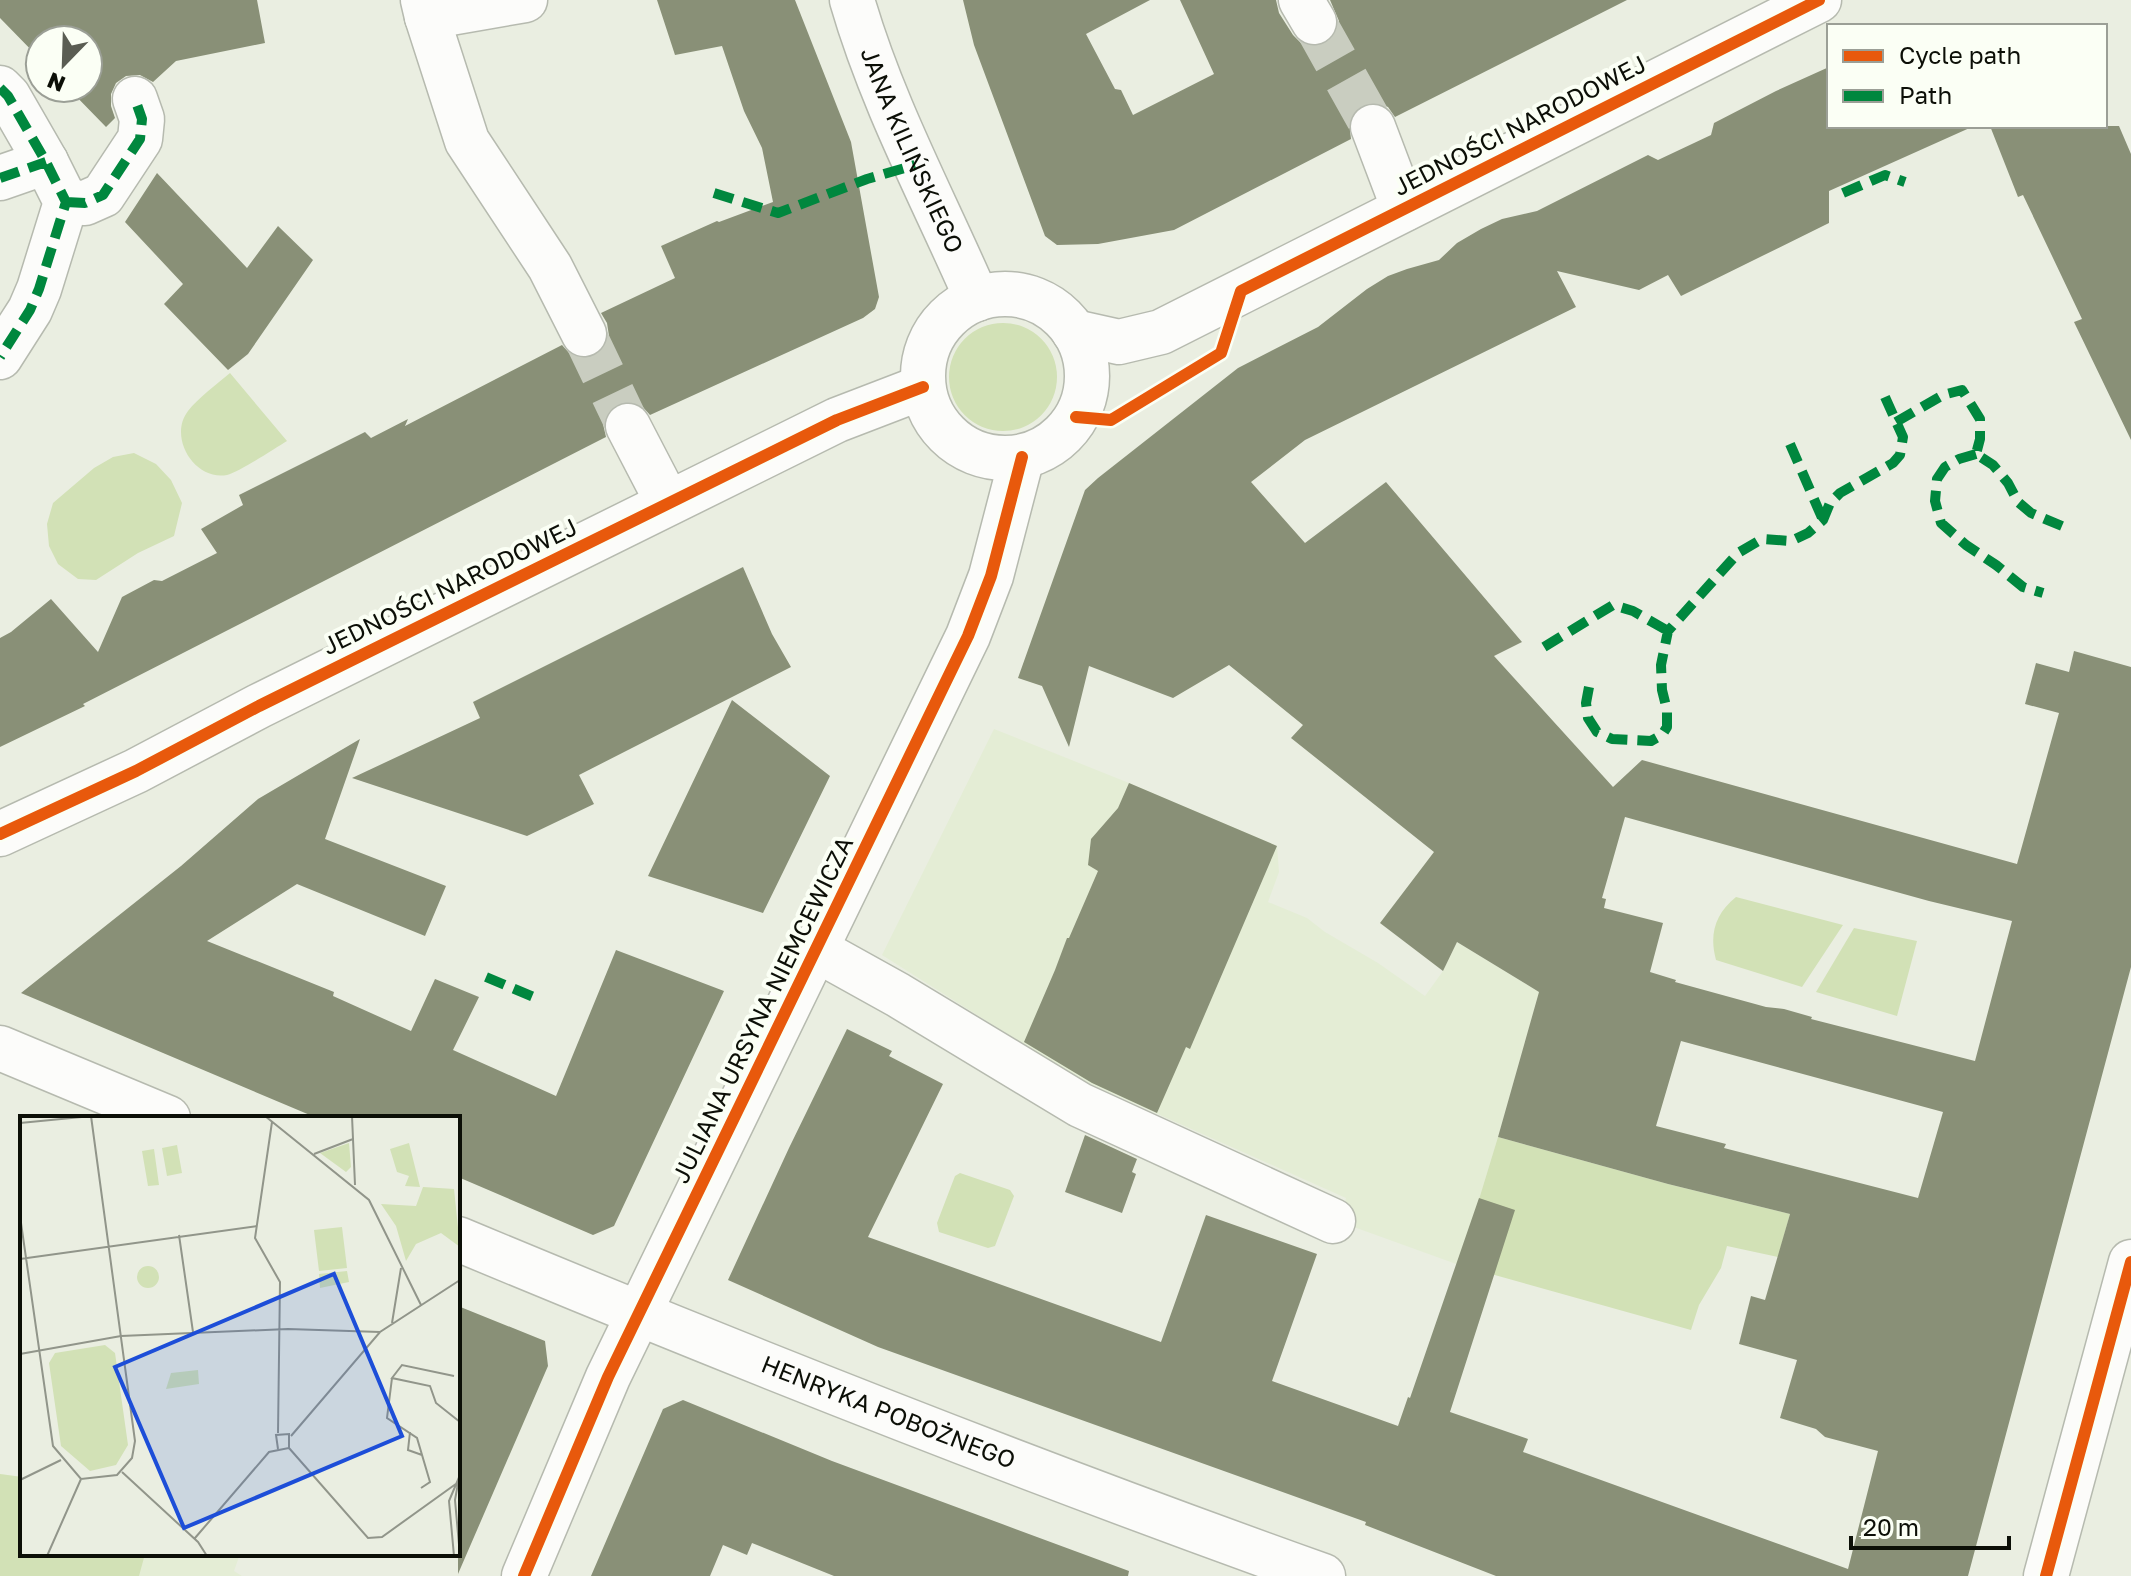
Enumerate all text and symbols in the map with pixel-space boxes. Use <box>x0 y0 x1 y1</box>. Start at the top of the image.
north arrow <box>24 24 104 104</box>
legend <box>1827 24 2107 128</box>
text: Cycle path <box>1899 40 2021 69</box>
street label: JANA KILIŃSKIEGO <box>856 43 970 257</box>
street label: JEDNOŚCI NARODOWEJ <box>1388 48 1651 201</box>
text: N <box>43 67 69 99</box>
text: Path <box>1899 80 1952 109</box>
street label: JEDNOŚCI NARODOWEJ <box>317 511 581 660</box>
street label: JULIANA URSYNA NIEMCEWICZA <box>665 831 858 1187</box>
inset map <box>20 1116 460 1556</box>
street label: HENRYKA POBOŻNEGO <box>758 1349 1020 1474</box>
scale bar <box>1851 1500 2009 1550</box>
text: 20 m <box>1863 1512 1919 1541</box>

